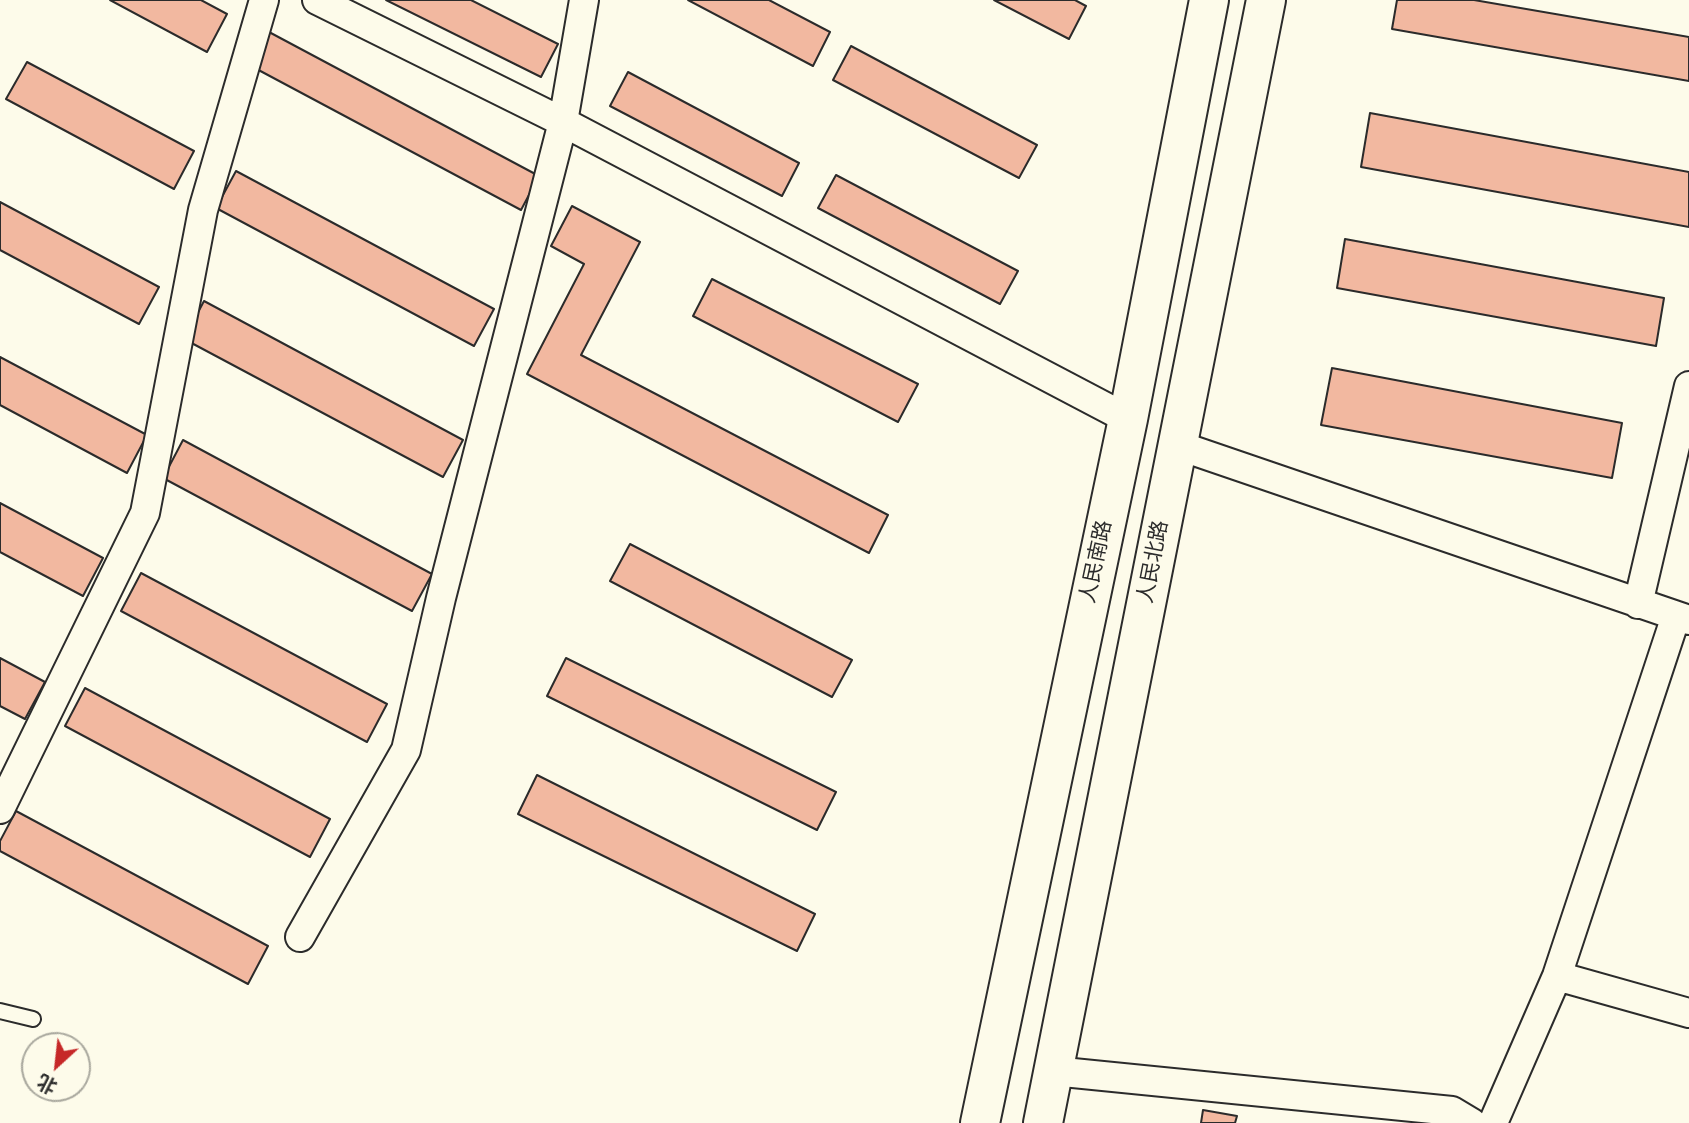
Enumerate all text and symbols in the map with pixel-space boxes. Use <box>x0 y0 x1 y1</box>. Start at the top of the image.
street label: 人民南路 <box>1076 518 1118 606</box>
street label: 人民北路 <box>1134 518 1174 606</box>
north arrow <box>21 1032 91 1102</box>
text: 北 <box>33 1070 61 1099</box>

